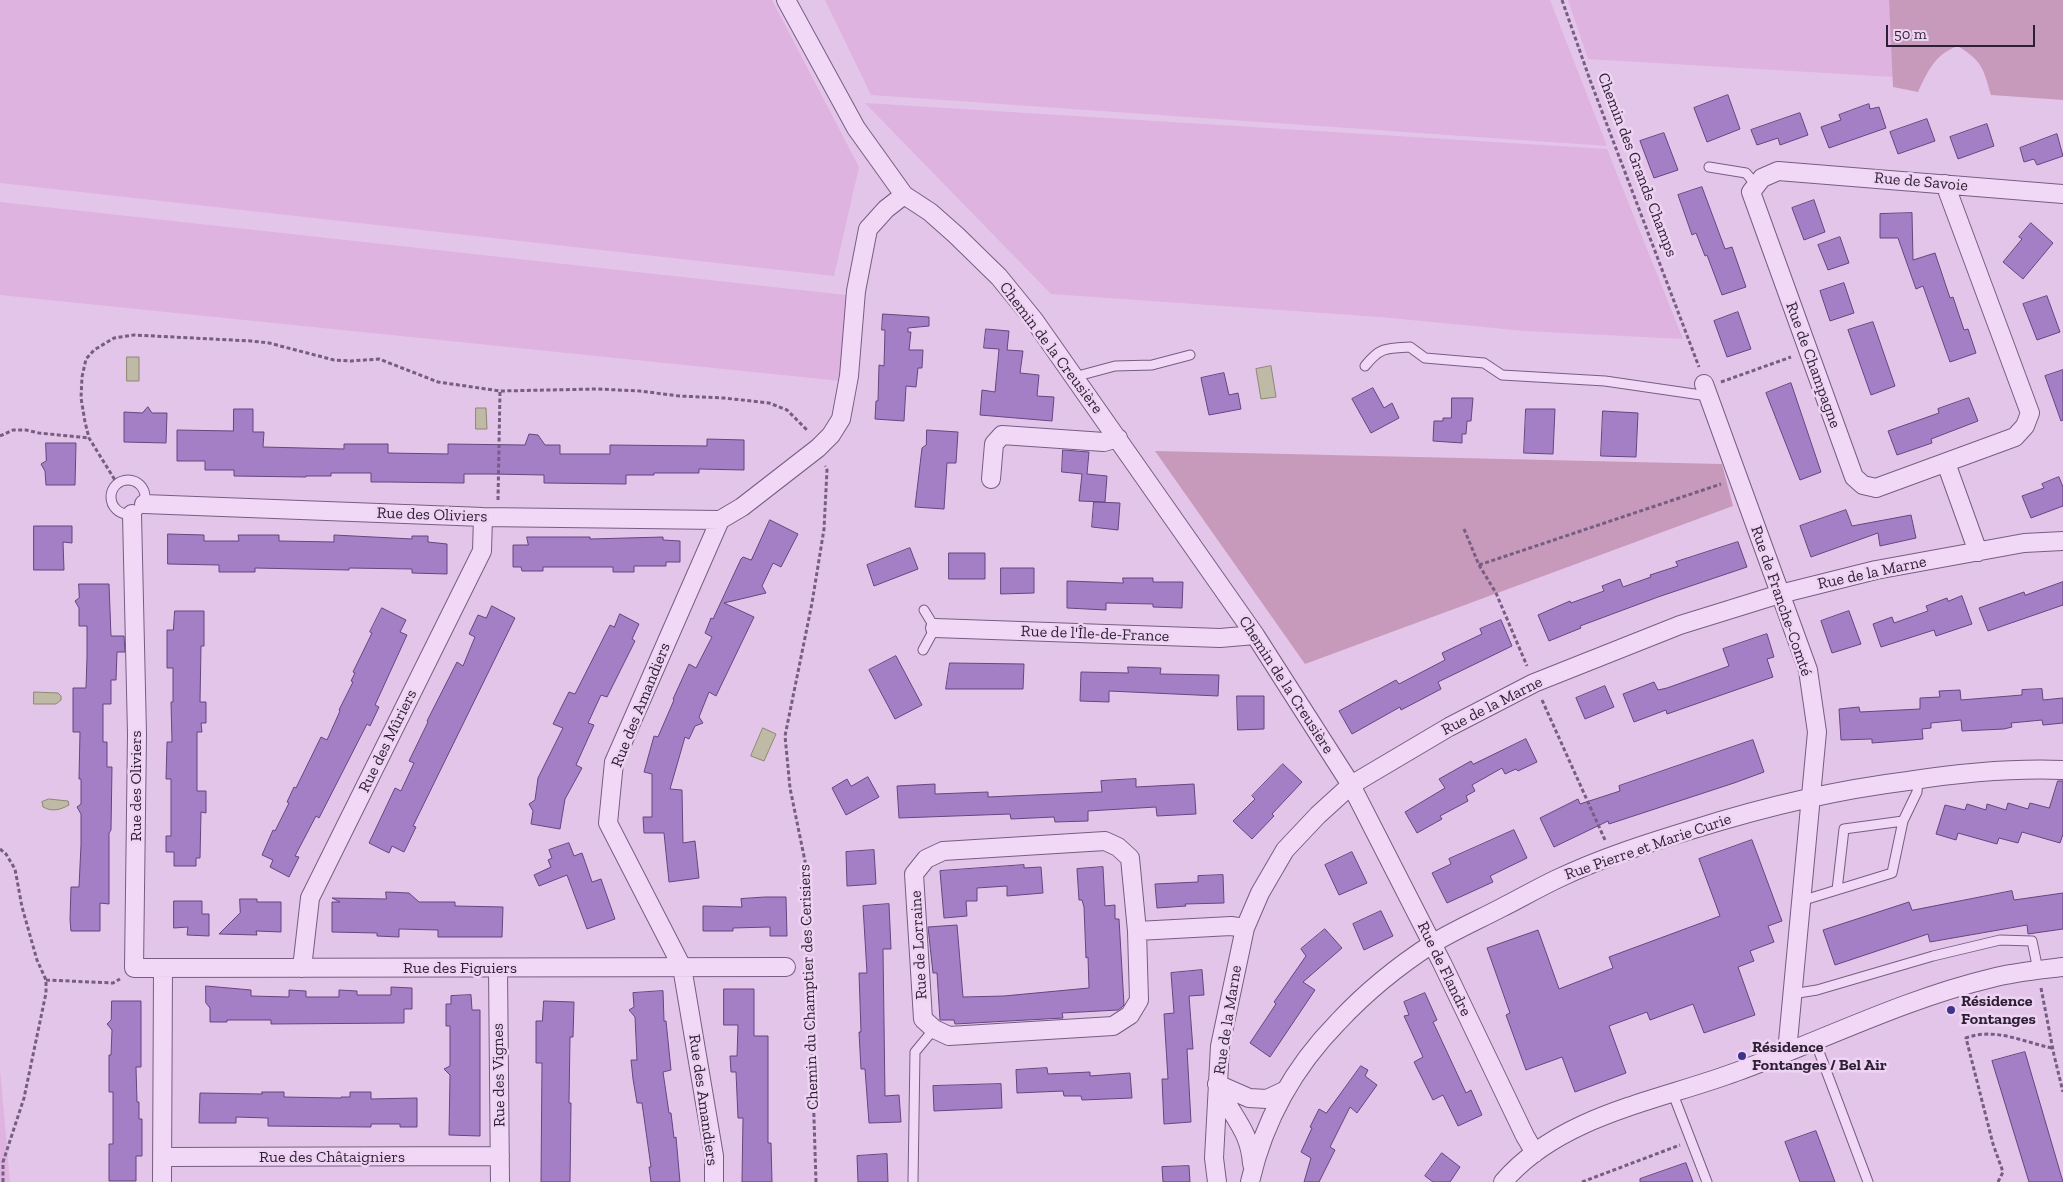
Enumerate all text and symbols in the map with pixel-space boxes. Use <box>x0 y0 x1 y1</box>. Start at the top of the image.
scale bar <box>1888 15 2037 47</box>
text: 50 m <box>1894 25 1927 43</box>
street label: Chemin des Grands Champs <box>1593 70 1681 260</box>
street label: Rue de Savoie <box>1873 168 1969 196</box>
street label: Chemin de la Creusière <box>995 278 1107 418</box>
street label: Rue de Champagne <box>1781 299 1845 431</box>
street label: Rue des Oliviers <box>376 503 488 527</box>
street label: Rue de Franche-Comté <box>1746 523 1816 679</box>
street label: Rue de la Marne <box>1816 552 1928 594</box>
street label: Chemin de la Creusière <box>1234 613 1338 757</box>
street label: Rue de l'Île-de-France <box>1020 622 1170 646</box>
street label: Rue des Amandiers <box>607 640 675 770</box>
street label: Rue de la Marne <box>1438 672 1546 740</box>
street label: Rue des Mûriers <box>355 686 421 796</box>
street label: Rue des Oliviers <box>126 731 146 841</box>
street label: Rue Pierre et Marie Curie <box>1562 809 1734 885</box>
street label: Chemin du Champtier des Cerisiers <box>795 864 823 1110</box>
street label: Rue de Lorraine <box>907 890 931 1000</box>
street label: Rue de Flandre <box>1413 918 1475 1020</box>
street label: Rue des Figuiers <box>403 958 517 978</box>
street label: Rue de la Marne <box>1210 964 1246 1076</box>
place label: Résidence Fontanges <box>1961 991 2036 1029</box>
marker: Résidence Fontanges <box>1945 1004 1957 1016</box>
street label: Rue des Vignes <box>488 1023 510 1127</box>
street label: Rue des Amandiers <box>684 1033 722 1167</box>
place label: Résidence Fontanges / Bel Air <box>1752 1037 1887 1075</box>
marker: Résidence Fontanges / Bel Air <box>1736 1050 1748 1062</box>
street label: Rue des Châtaigniers <box>259 1147 405 1167</box>

